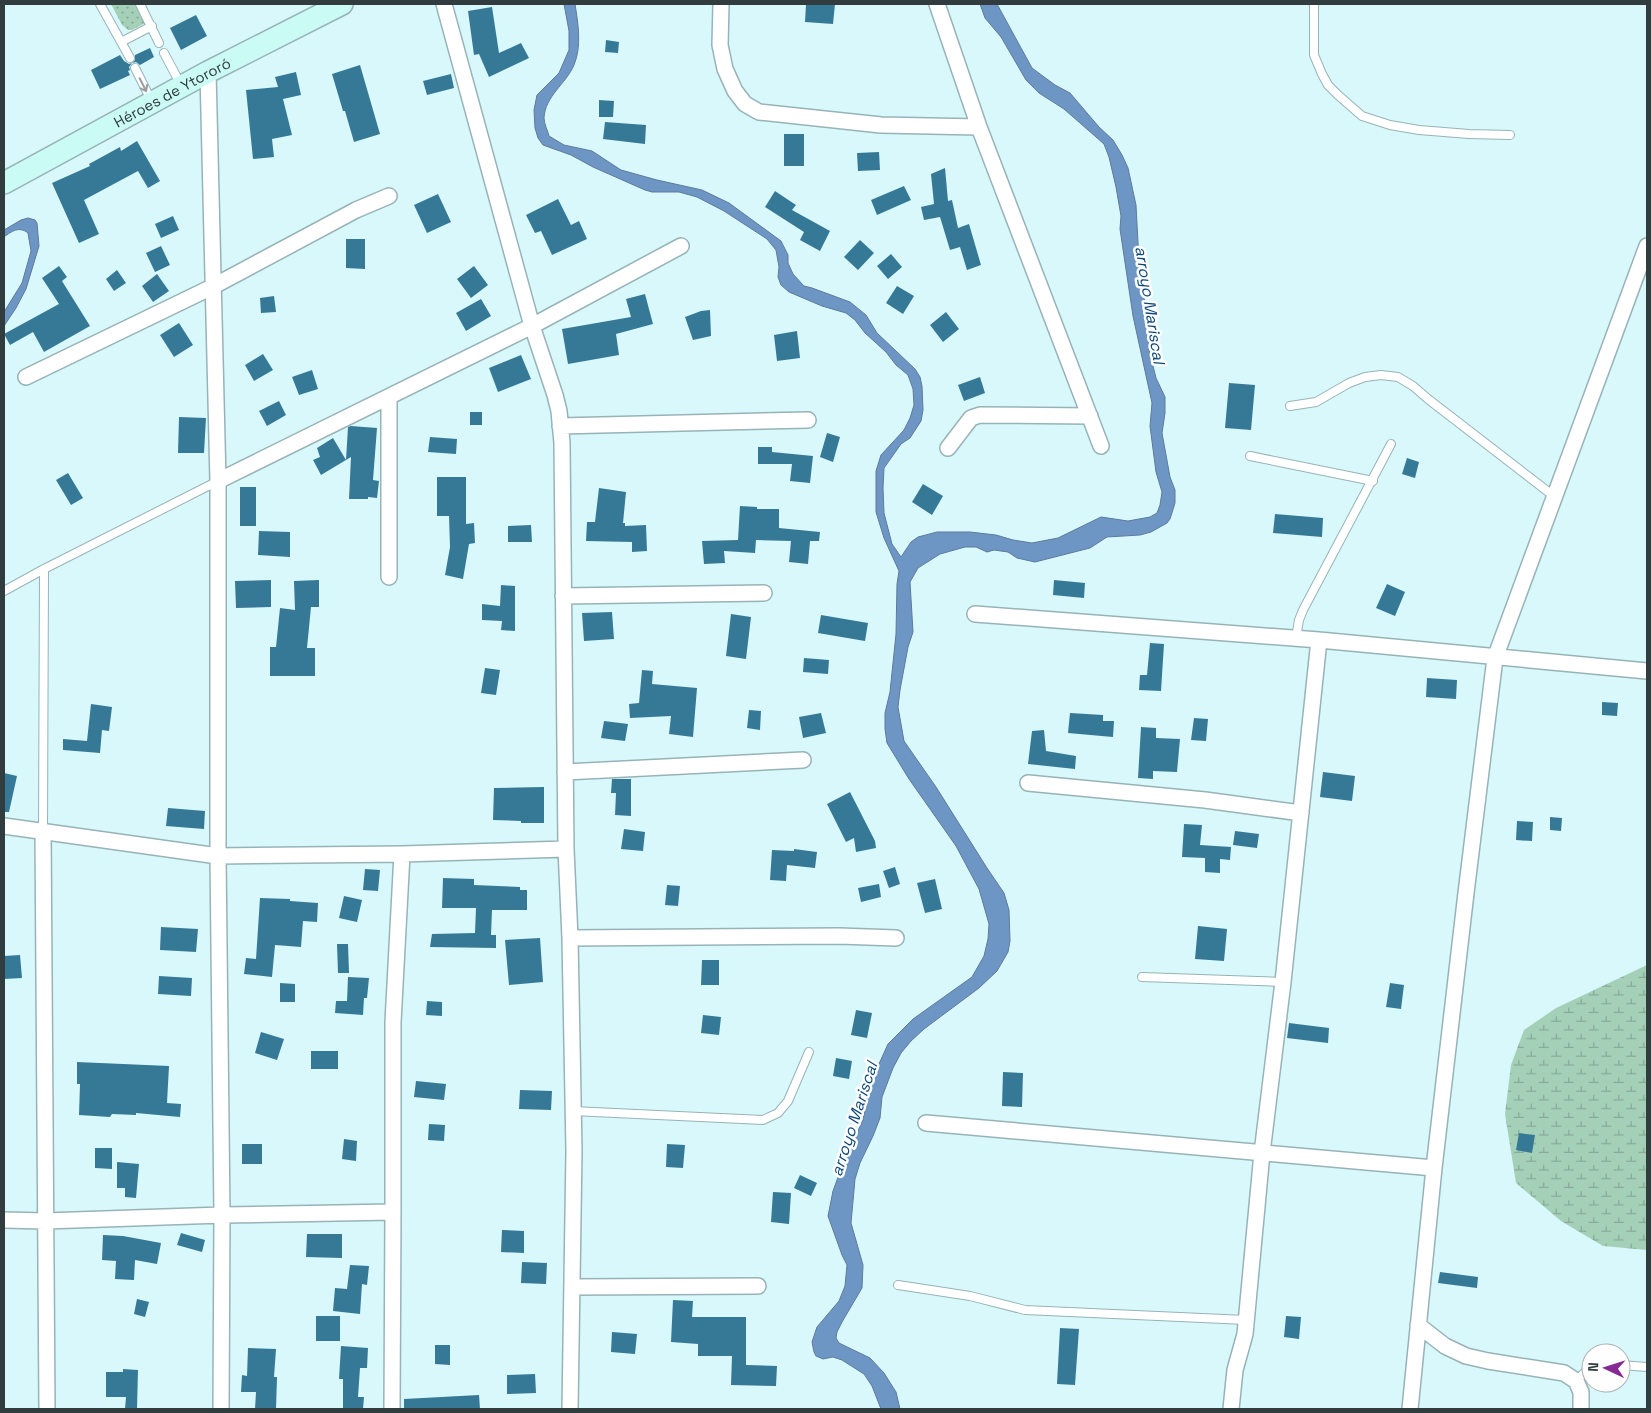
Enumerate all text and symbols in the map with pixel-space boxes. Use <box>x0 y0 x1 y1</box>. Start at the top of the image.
street label: Héroes de Ytororó <box>110 53 234 131</box>
one-way arrow <box>139 78 149 93</box>
water label: arroyo Mariscal <box>1130 245 1170 367</box>
water label: arroyo Mariscal <box>826 1057 883 1179</box>
north arrow <box>1581 1343 1631 1393</box>
text: N <box>1584 1362 1602 1372</box>

